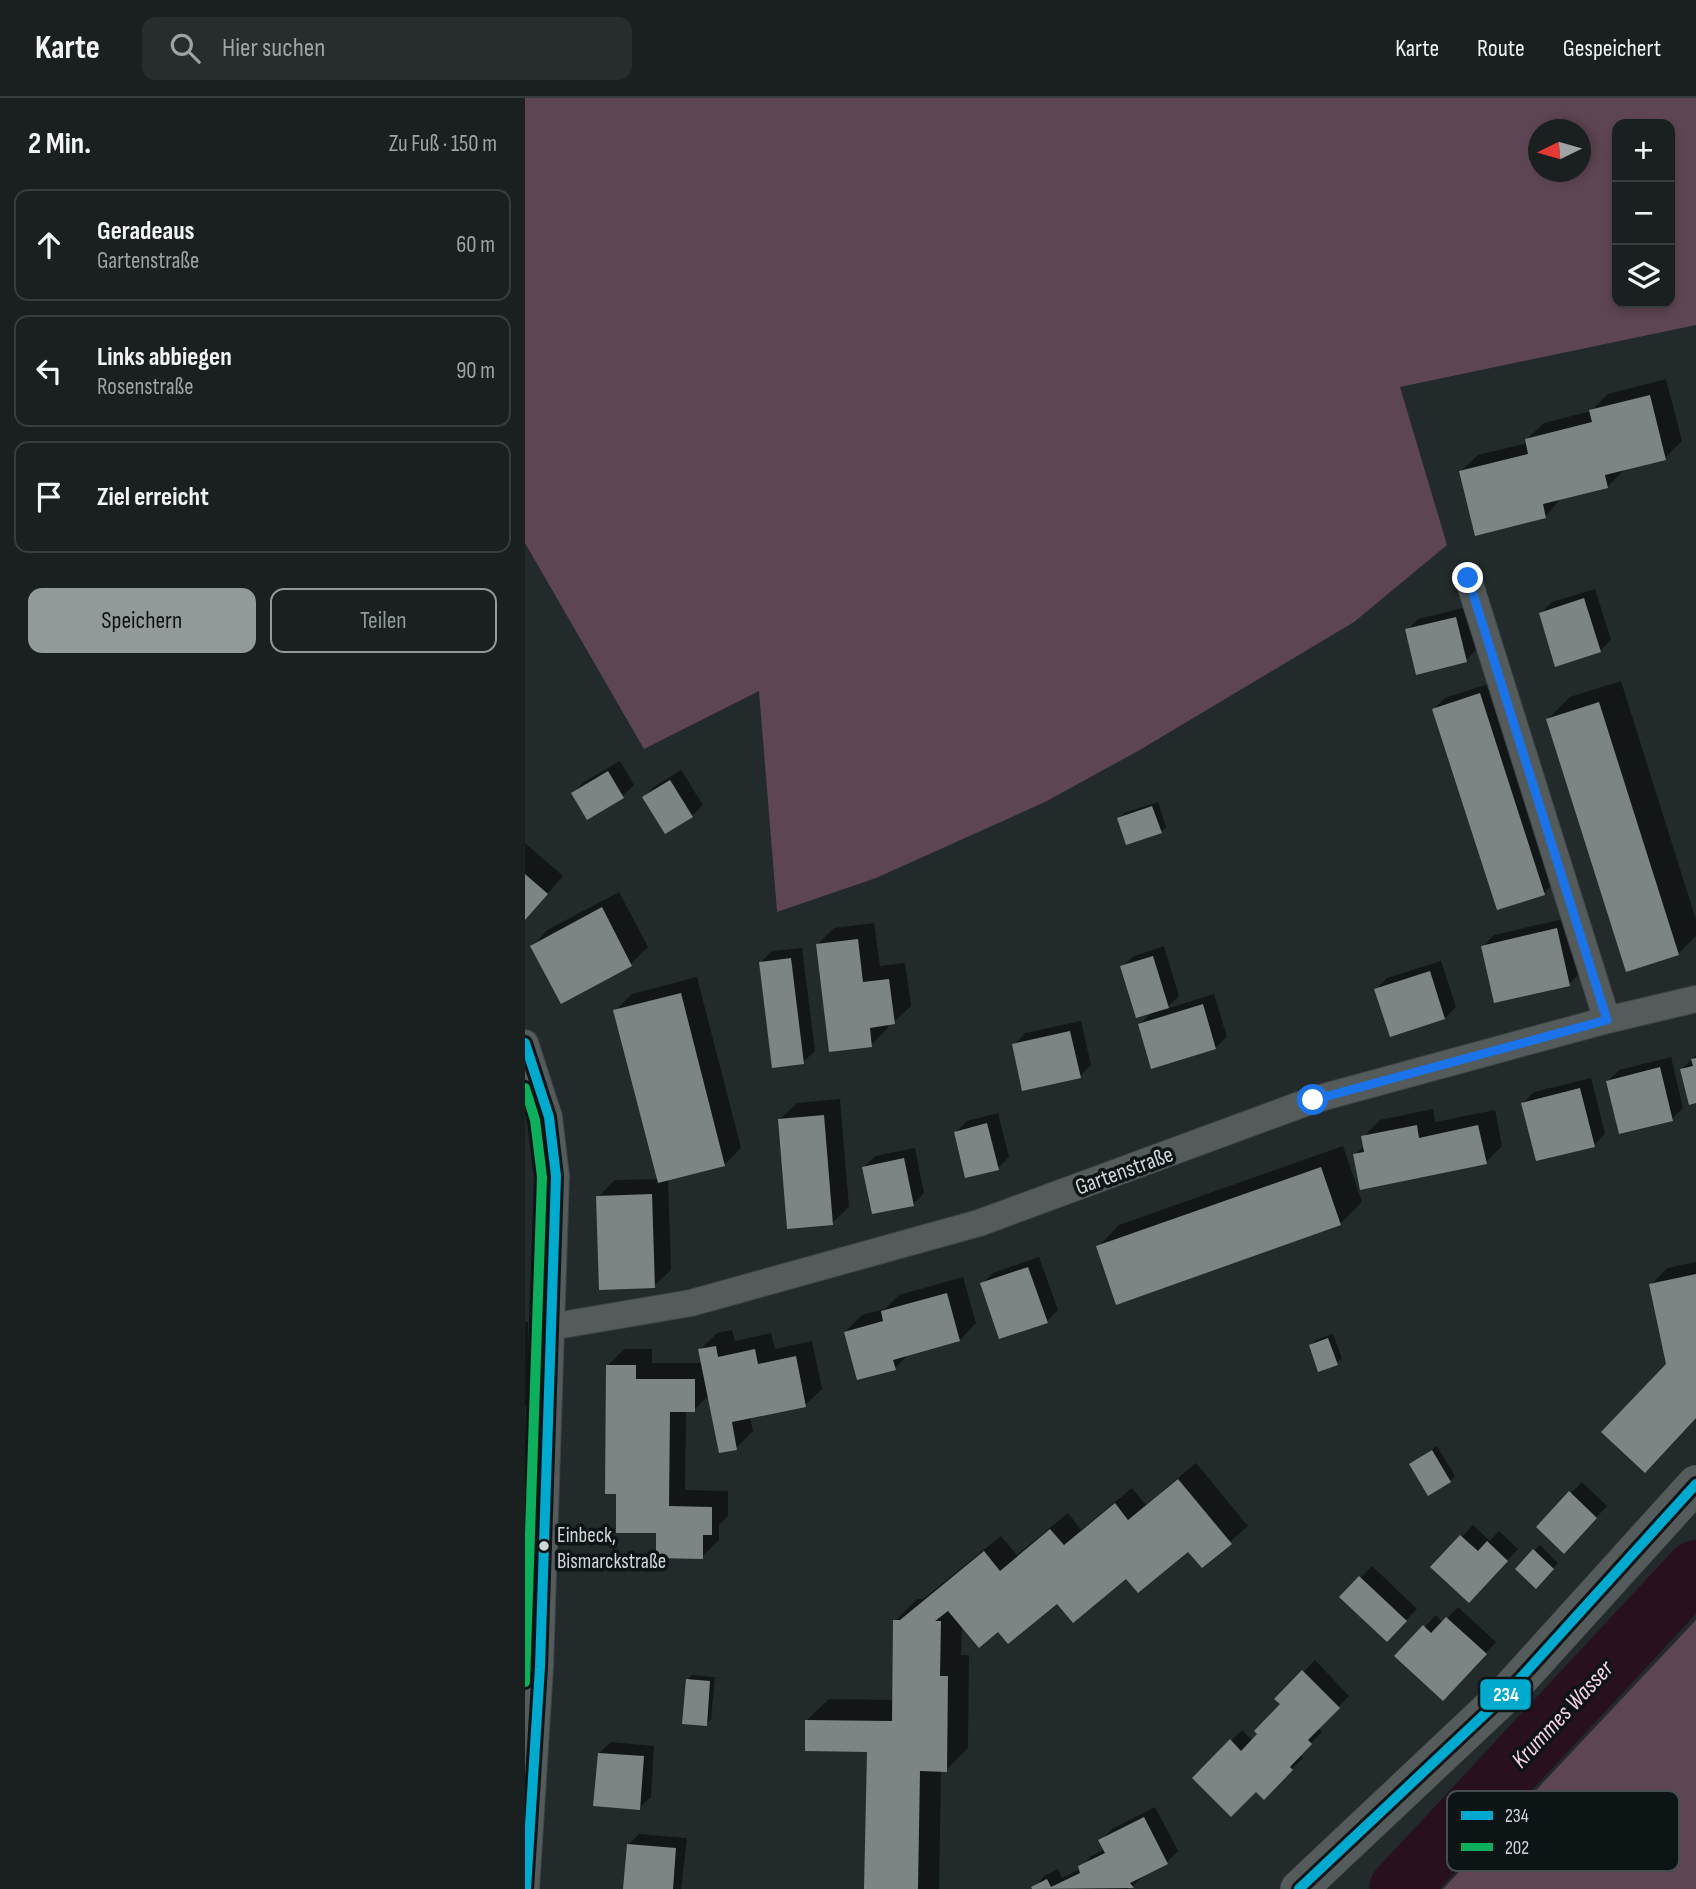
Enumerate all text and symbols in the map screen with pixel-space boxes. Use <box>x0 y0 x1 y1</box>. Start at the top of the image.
search box <box>142 17 632 80</box>
text: Karte <box>35 28 100 68</box>
icon: search <box>166 29 204 67</box>
text: Hier suchen <box>222 33 325 64</box>
text: Karte <box>1395 34 1439 63</box>
text: Route <box>1477 34 1525 63</box>
text: Gespeichert <box>1563 34 1661 63</box>
north arrow <box>1528 119 1591 182</box>
map controls <box>1612 119 1675 308</box>
button: + <box>1612 119 1675 182</box>
text: 2 Min. <box>28 126 91 162</box>
text: Zu Fuß · 150 m <box>389 130 497 158</box>
button: − <box>1612 182 1675 245</box>
text: Geradeaus <box>97 216 195 247</box>
icon: ahead <box>30 226 68 264</box>
text: 60 m <box>456 231 495 259</box>
button: layers <box>1612 245 1675 308</box>
text: Gartenstraße <box>97 247 199 275</box>
text: Links abbiegen <box>97 342 232 373</box>
icon: left <box>30 352 68 390</box>
text: 90 m <box>456 357 495 385</box>
text: Rosenstraße <box>97 373 194 401</box>
icon: arrive <box>30 478 68 516</box>
text: Ziel erreicht <box>97 482 209 513</box>
route end <box>1452 562 1483 593</box>
button: Speichern <box>28 588 256 653</box>
button: Teilen <box>270 588 497 653</box>
route start <box>1297 1084 1328 1115</box>
street label: Gartenstraße <box>1071 1140 1177 1202</box>
place label: Einbeck, Bismarckstraße <box>557 1523 666 1574</box>
marker: Einbeck, Bismarckstraße <box>537 1539 551 1553</box>
water label: Krummes Wasser <box>1505 1654 1620 1774</box>
line badge: 234 <box>1479 1678 1532 1711</box>
text: 234 <box>1493 1684 1519 1707</box>
legend <box>1447 1791 1679 1871</box>
text: 234 <box>1505 1805 1529 1828</box>
text: 202 <box>1505 1837 1529 1860</box>

